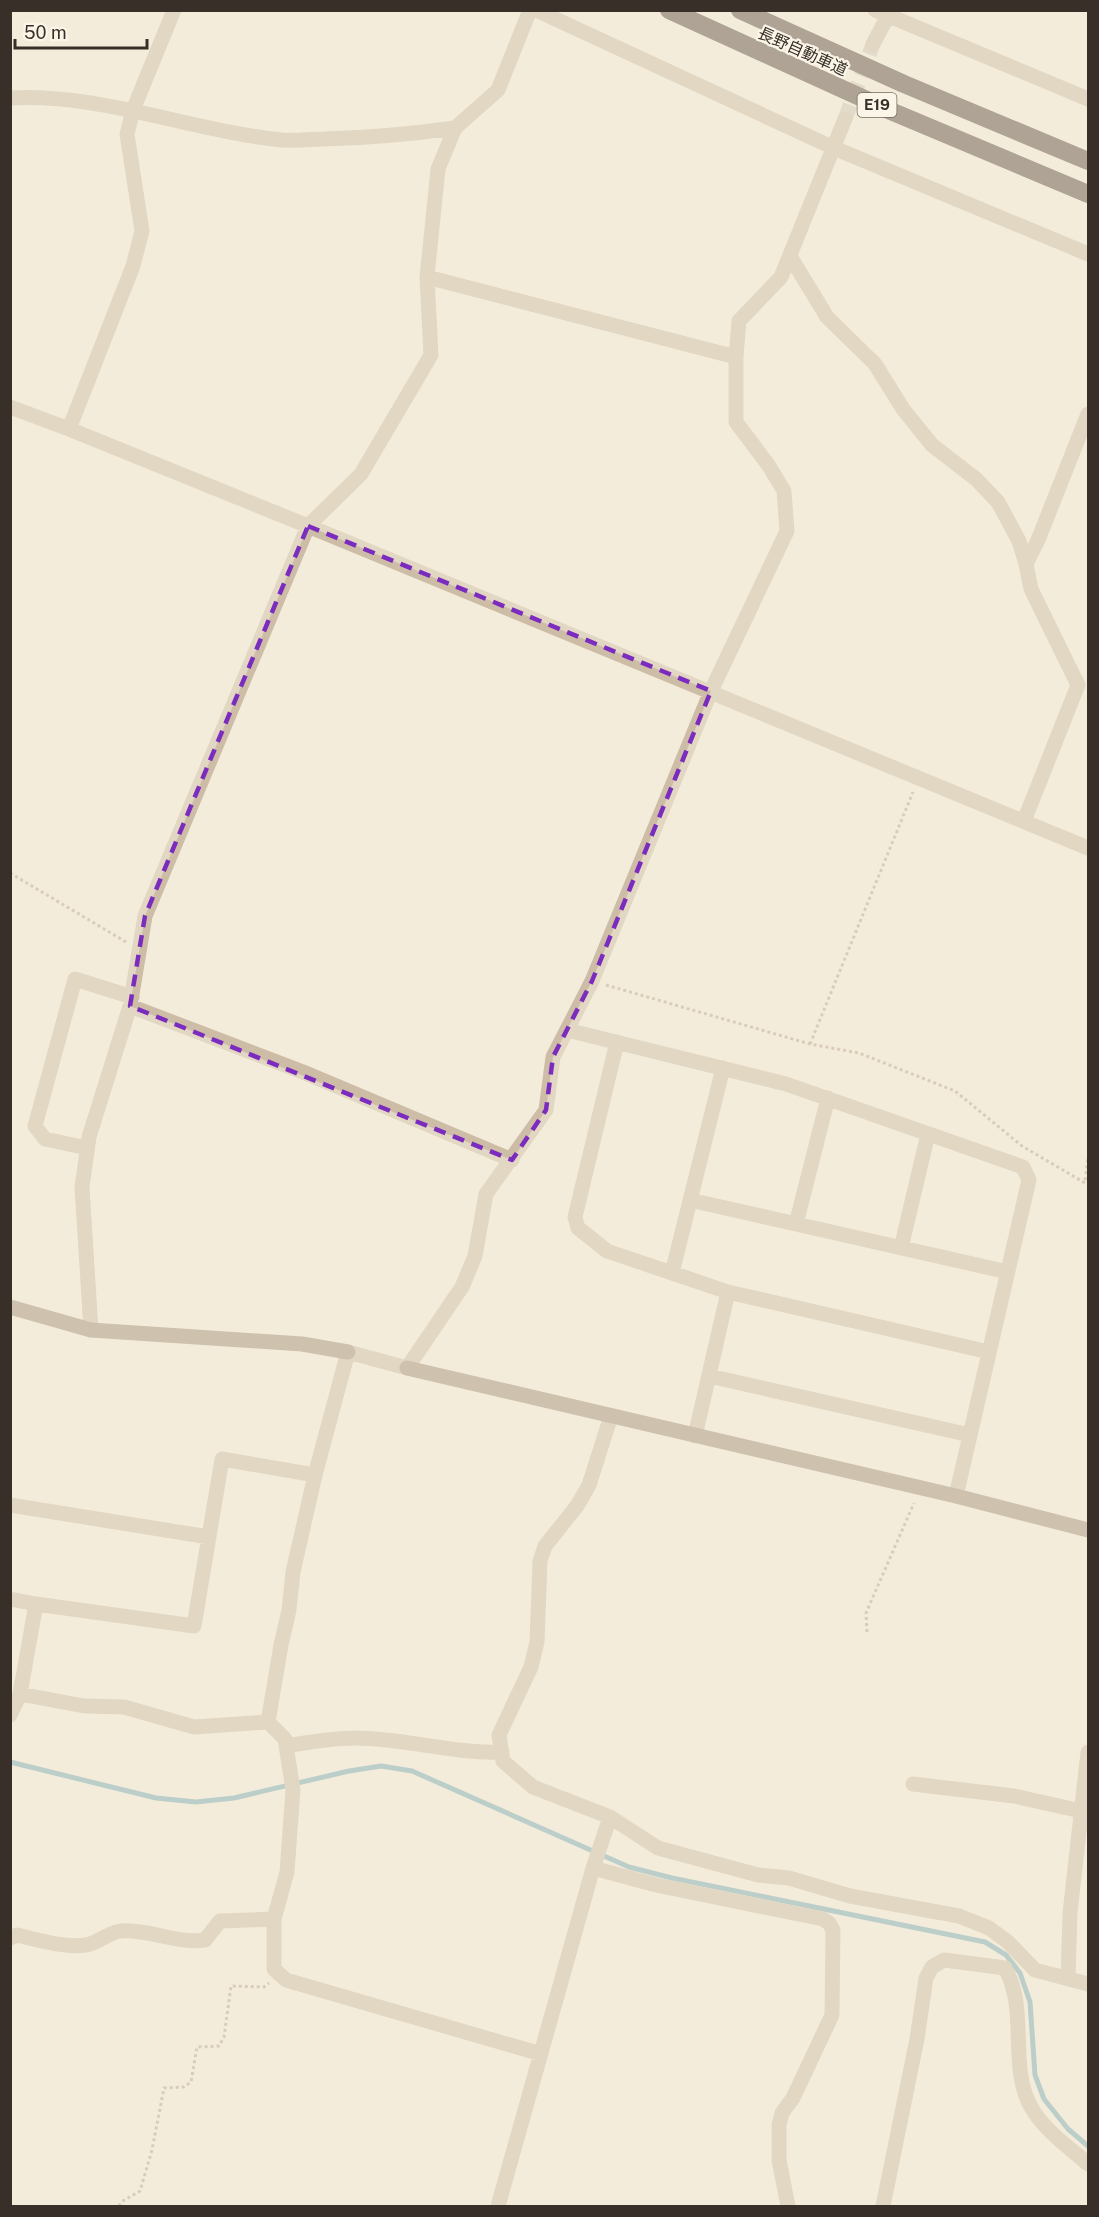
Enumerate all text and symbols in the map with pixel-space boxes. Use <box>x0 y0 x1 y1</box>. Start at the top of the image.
scale bar <box>15 12 147 50</box>
text: 50 m <box>24 22 67 43</box>
street label: 長野自動車道 <box>755 23 851 80</box>
road number: E19 <box>858 93 896 117</box>

